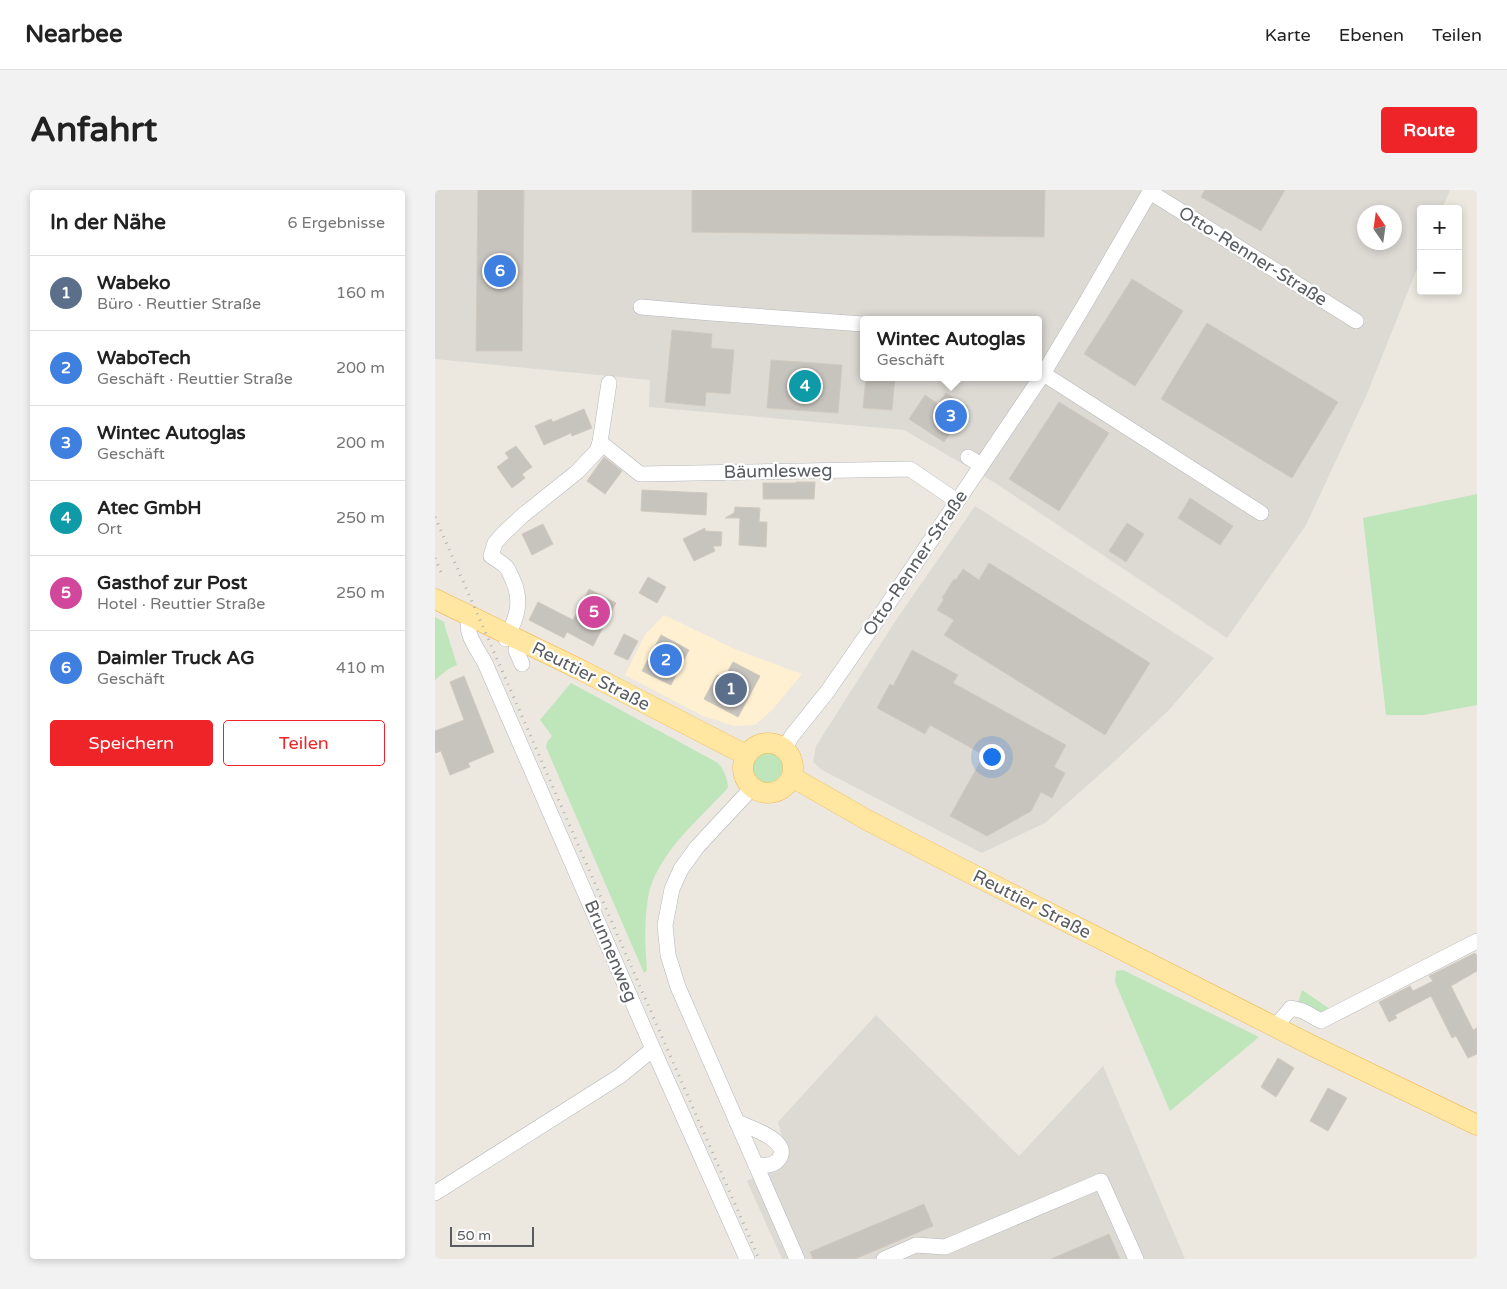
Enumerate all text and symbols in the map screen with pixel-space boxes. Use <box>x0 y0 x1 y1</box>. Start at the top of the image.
text: Nearbee <box>25 20 123 49</box>
text: Karte <box>1265 24 1311 46</box>
text: Ebenen <box>1339 24 1404 46</box>
text: Teilen <box>1432 24 1482 46</box>
button: Route <box>1381 107 1477 153</box>
text: Anfahrt <box>30 109 157 151</box>
street label: Otto-Renner-Straße <box>1175 201 1331 311</box>
north arrow <box>1357 205 1402 250</box>
map controls <box>1417 205 1462 295</box>
button: + <box>1417 205 1462 250</box>
text: In der Nähe <box>50 210 166 235</box>
text: 6 Ergebnisse <box>287 213 385 233</box>
button: − <box>1417 250 1462 295</box>
pin: 6 <box>484 252 516 290</box>
text: Wabeko <box>97 272 171 294</box>
text: 1 <box>61 283 71 303</box>
text: 160 m <box>336 283 385 303</box>
text: Büro · Reuttier Straße <box>97 294 261 314</box>
popup <box>860 316 1042 381</box>
text: Wintec Autoglas <box>877 328 1025 350</box>
text: WaboTech <box>97 347 191 369</box>
text: Geschäft <box>877 350 945 370</box>
text: 2 <box>61 358 71 378</box>
text: 200 m <box>336 358 385 378</box>
pin: 4 <box>789 367 821 405</box>
text: Geschäft · Reuttier Straße <box>97 369 293 389</box>
pin: 3 <box>935 397 967 435</box>
text: Wintec Autoglas <box>97 422 246 444</box>
text: 3 <box>61 433 71 453</box>
text: 200 m <box>336 433 385 453</box>
text: Geschäft <box>97 444 165 464</box>
street label: Bäumlesweg <box>723 459 833 483</box>
street label: Otto-Renner-Straße <box>858 486 972 640</box>
text: Atec GmbH <box>97 497 202 519</box>
text: 4 <box>61 508 71 528</box>
text: 250 m <box>336 508 385 528</box>
text: Ort <box>97 519 122 539</box>
text: Gasthof zur Post <box>97 572 247 594</box>
text: 5 <box>61 583 71 603</box>
text: 250 m <box>336 583 385 603</box>
pin: 5 <box>578 593 610 631</box>
text: Hotel · Reuttier Straße <box>97 594 265 614</box>
street label: Reuttier Straße <box>528 637 654 715</box>
pin: 2 <box>650 641 682 679</box>
text: Daimler Truck AG <box>97 647 255 669</box>
text: 6 <box>61 658 71 678</box>
text: 410 m <box>336 658 385 678</box>
text: Geschäft <box>97 669 165 689</box>
pin: 1 <box>715 670 747 708</box>
button: Speichern <box>50 720 213 766</box>
button: Teilen <box>223 720 385 766</box>
your location <box>979 744 1005 770</box>
street label: Reuttier Straße <box>969 865 1095 943</box>
street label: Brunnenweg <box>580 897 642 1005</box>
scale bar <box>450 1224 534 1247</box>
text: 50 m <box>457 1227 491 1244</box>

